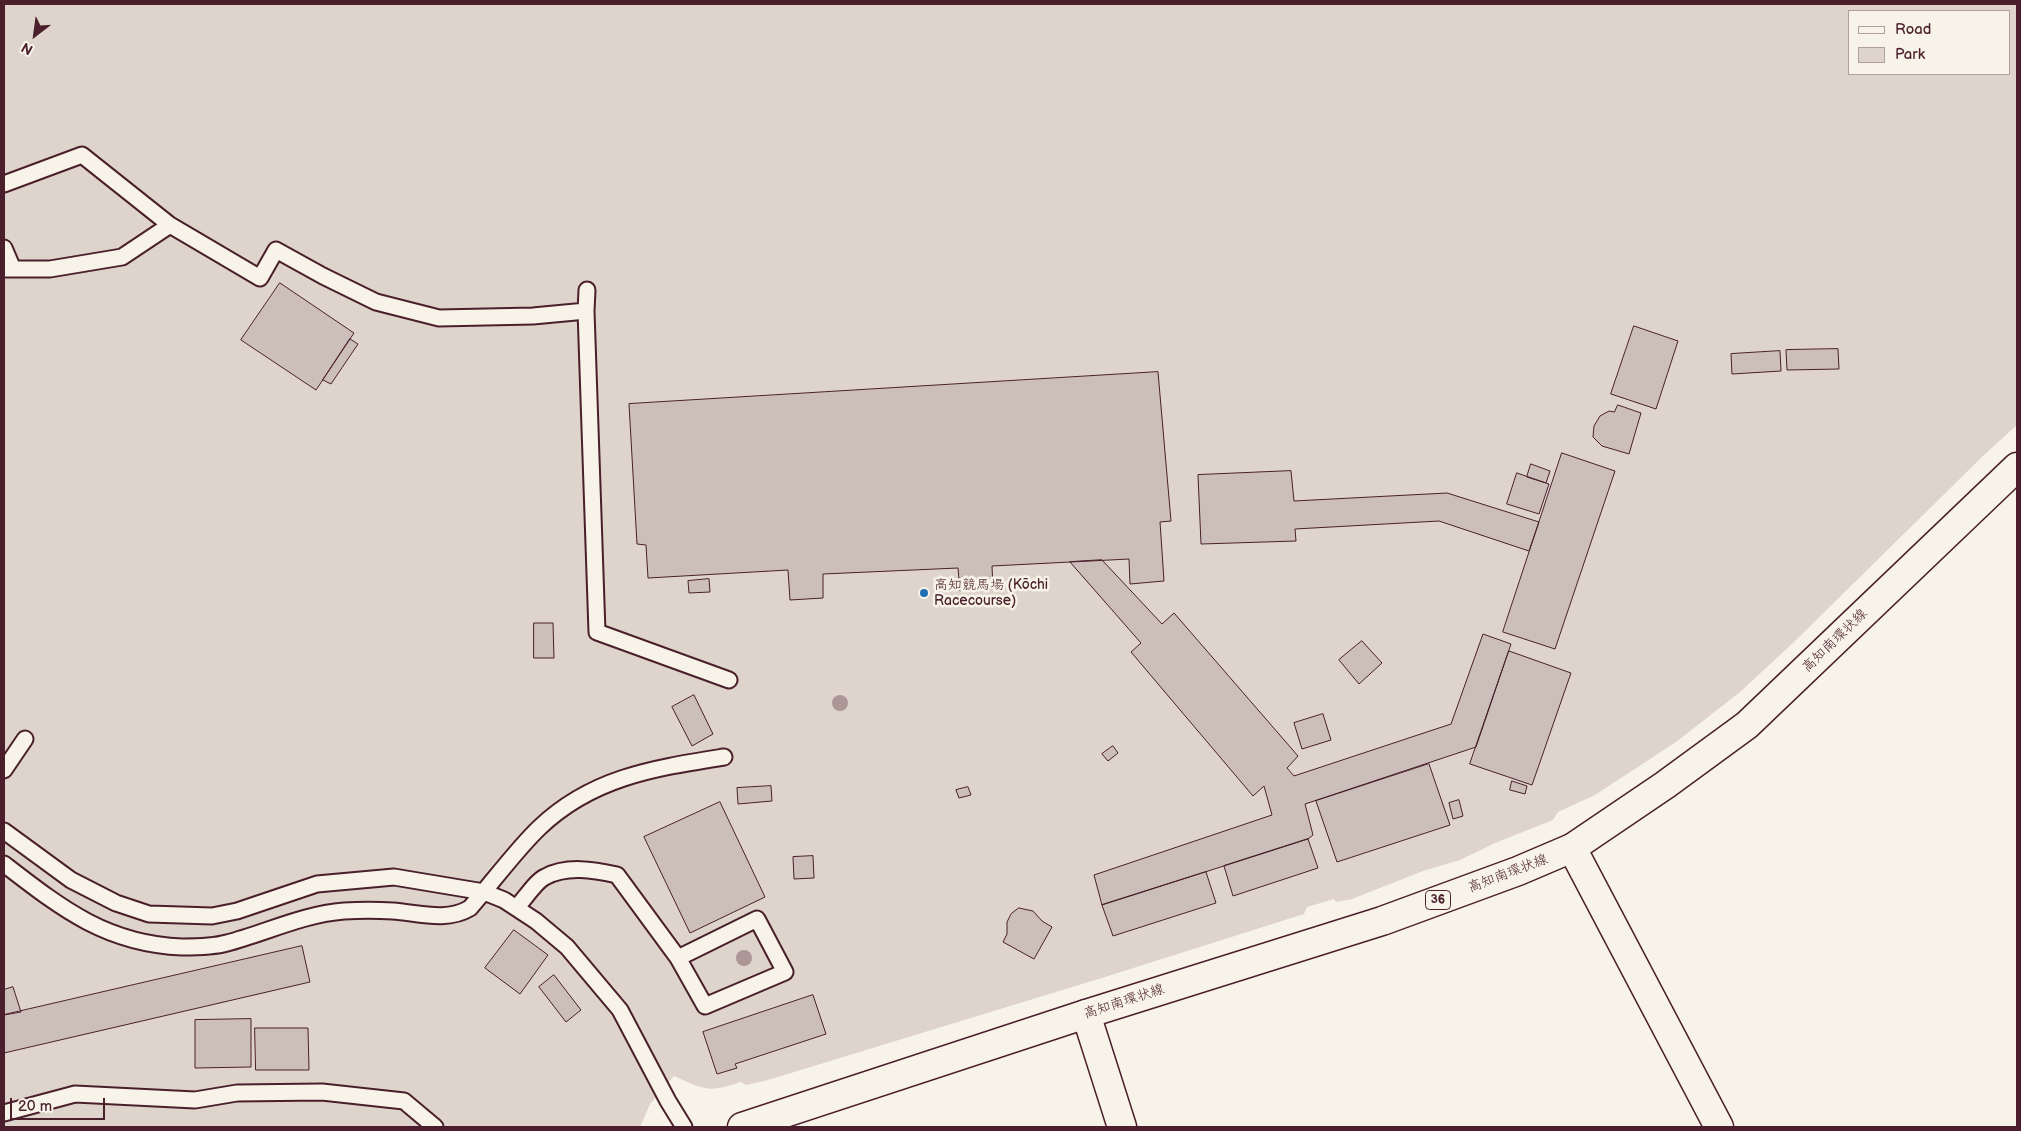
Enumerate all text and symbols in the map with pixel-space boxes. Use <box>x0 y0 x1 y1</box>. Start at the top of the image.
north arrow <box>10 10 60 60</box>
legend <box>1848 10 2011 75</box>
text: Road <box>1895 20 1931 39</box>
text: N <box>18 38 36 58</box>
text: Park <box>1895 45 1925 64</box>
place label: 高知競馬場 (Kōchi Racecourse) <box>934 577 1048 610</box>
marker: 高知競馬場 (Kōchi Racecourse) <box>918 587 930 599</box>
street label: 高知南環状線 <box>1799 606 1871 676</box>
street label: 高知南環状線 <box>1466 851 1550 897</box>
road number: 36 <box>1426 890 1450 910</box>
street label: 高知南環状線 <box>1081 981 1167 1023</box>
scale bar <box>12 1088 108 1120</box>
text: 20 m <box>18 1097 52 1116</box>

